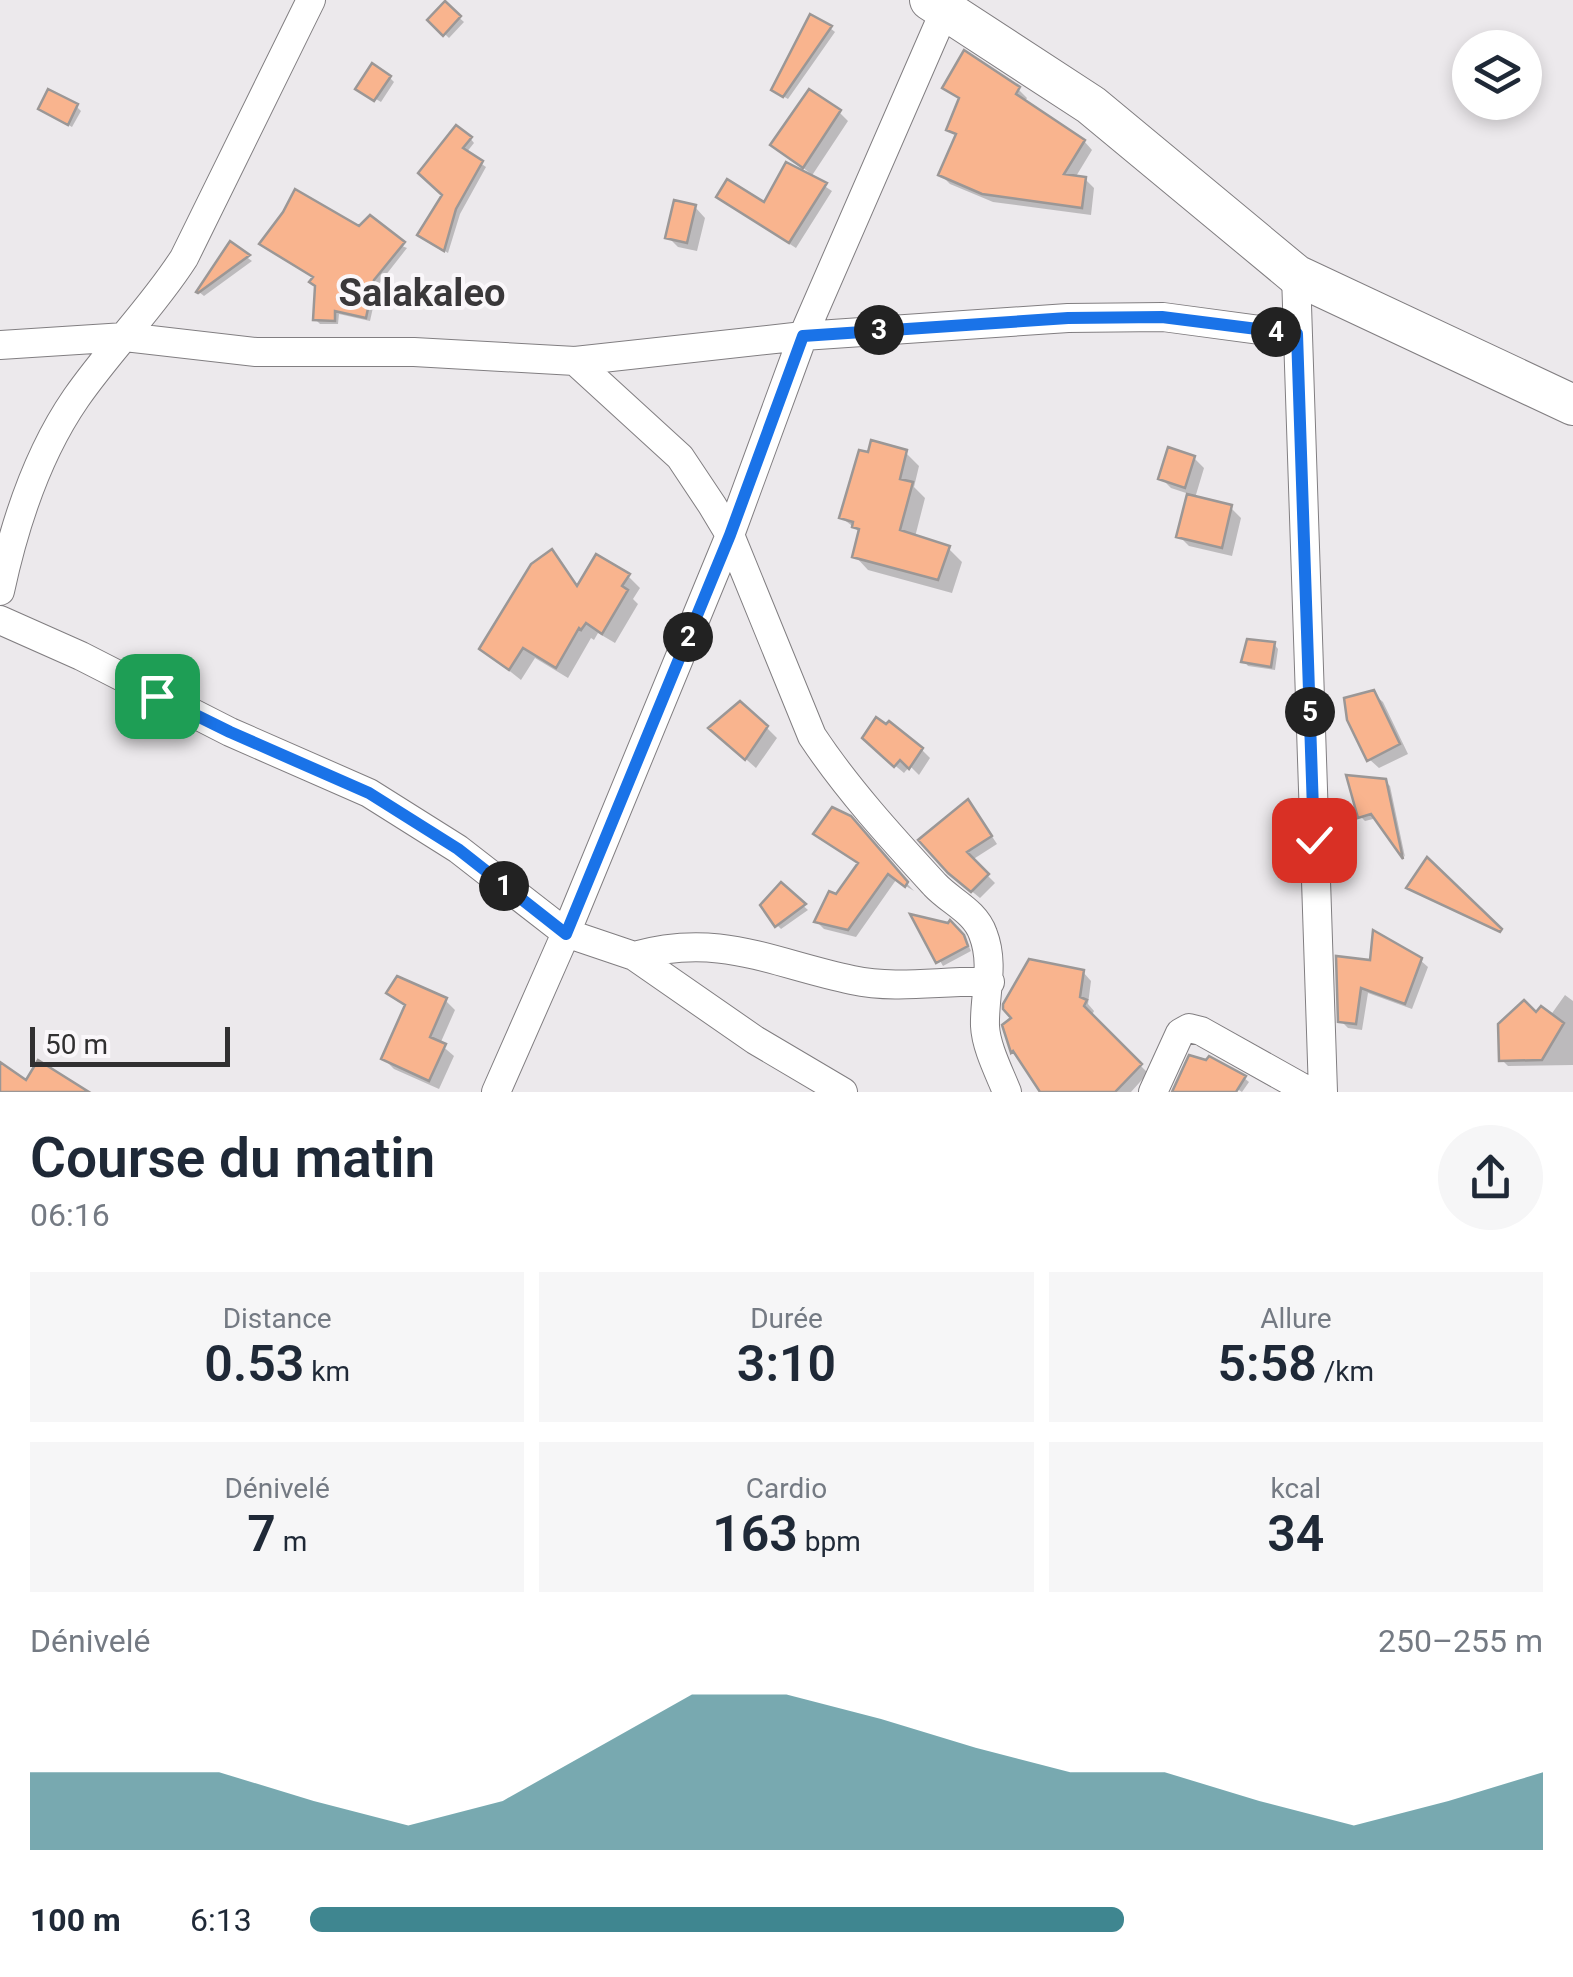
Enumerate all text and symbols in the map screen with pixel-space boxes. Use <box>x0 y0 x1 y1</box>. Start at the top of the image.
map controls <box>1452 30 1542 120</box>
button: layers <box>1452 30 1542 120</box>
district label: Salakaleo <box>339 271 505 315</box>
pin: 3 <box>854 305 904 355</box>
pin: 4 <box>1251 307 1301 357</box>
text: 3 <box>871 313 887 346</box>
text: 4 <box>1268 315 1284 348</box>
pin: 2 <box>663 612 713 662</box>
text: 2 <box>680 620 696 653</box>
pin <box>115 654 200 739</box>
icon: arrive <box>130 669 185 724</box>
pin: 5 <box>1285 687 1335 737</box>
text: 5 <box>1302 695 1318 728</box>
pin <box>1272 798 1357 883</box>
icon: check <box>1287 813 1342 868</box>
pin: 1 <box>479 861 529 911</box>
text: 1 <box>496 869 512 902</box>
scale bar <box>30 1022 230 1066</box>
text: 50 m <box>45 1028 108 1061</box>
button: share <box>1438 1125 1543 1230</box>
text: Course du matin <box>30 1126 435 1190</box>
text: 06:16 <box>30 1196 110 1234</box>
text: Distance <box>223 1302 332 1335</box>
text: Durée <box>750 1302 823 1335</box>
text: Allure <box>1260 1302 1332 1335</box>
text: 0.53 <box>204 1335 304 1393</box>
text: 3:10 <box>737 1335 836 1393</box>
text: 5:58 <box>1218 1335 1317 1393</box>
text: km <box>304 1355 350 1388</box>
text: /km <box>1317 1355 1374 1388</box>
text: Dénivelé <box>224 1472 330 1505</box>
text: Cardio <box>746 1472 827 1505</box>
text: kcal <box>1271 1472 1321 1505</box>
text: 7 <box>247 1505 276 1563</box>
text: 163 <box>712 1505 798 1563</box>
text: 34 <box>1267 1505 1324 1563</box>
text: m <box>276 1525 307 1558</box>
text: bpm <box>798 1525 861 1558</box>
text: Dénivelé <box>30 1622 150 1660</box>
text: 250–255 m <box>1378 1622 1543 1660</box>
text: 100 m <box>30 1901 121 1939</box>
text: 6:13 <box>190 1901 252 1939</box>

